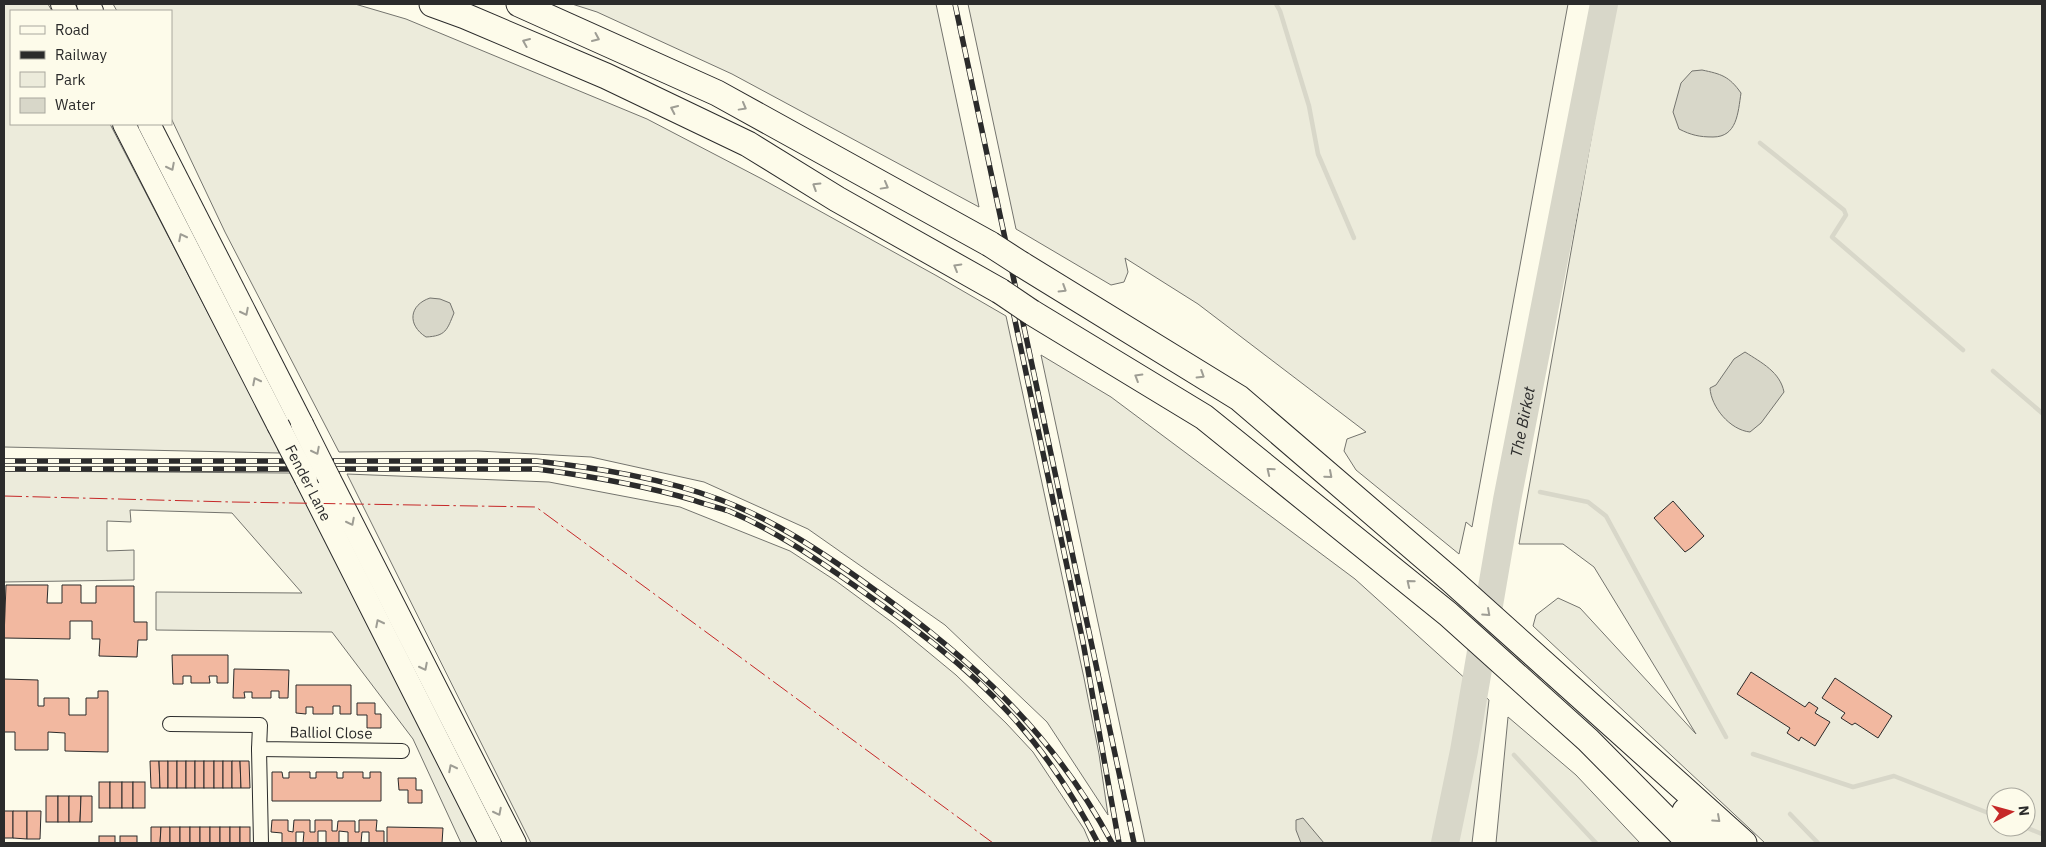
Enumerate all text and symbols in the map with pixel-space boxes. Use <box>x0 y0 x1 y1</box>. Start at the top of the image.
legend <box>10 10 172 125</box>
text: Road <box>55 20 90 39</box>
one-way arrow <box>591 31 600 42</box>
one-way arrow <box>522 37 531 48</box>
text: Railway <box>55 45 108 64</box>
text: Park <box>55 70 85 89</box>
text: Water <box>55 95 96 114</box>
one-way arrow <box>737 101 746 111</box>
one-way arrow <box>670 104 679 115</box>
one-way arrow <box>165 162 175 171</box>
one-way arrow <box>880 179 889 189</box>
one-way arrow <box>813 183 822 193</box>
one-way arrow <box>178 233 188 242</box>
one-way arrow <box>954 264 963 274</box>
one-way arrow <box>1057 283 1066 293</box>
one-way arrow <box>239 307 249 316</box>
one-way arrow <box>1196 368 1205 378</box>
one-way arrow <box>1134 374 1143 383</box>
one-way arrow <box>252 377 262 386</box>
water label: The Birket <box>1506 384 1539 459</box>
street label: Fender Lane <box>281 441 336 524</box>
one-way arrow <box>310 446 320 455</box>
one-way arrow <box>1267 468 1276 476</box>
one-way arrow <box>1323 469 1332 478</box>
one-way arrow <box>345 517 355 526</box>
one-way arrow <box>1407 580 1416 589</box>
one-way arrow <box>1481 607 1490 616</box>
one-way arrow <box>375 619 385 628</box>
one-way arrow <box>418 662 428 671</box>
street label: Balliol Close <box>289 722 373 743</box>
one-way arrow <box>449 765 459 774</box>
north arrow <box>1986 787 2036 837</box>
text: N <box>2014 805 2033 817</box>
one-way arrow <box>492 806 502 815</box>
one-way arrow <box>1711 813 1720 822</box>

